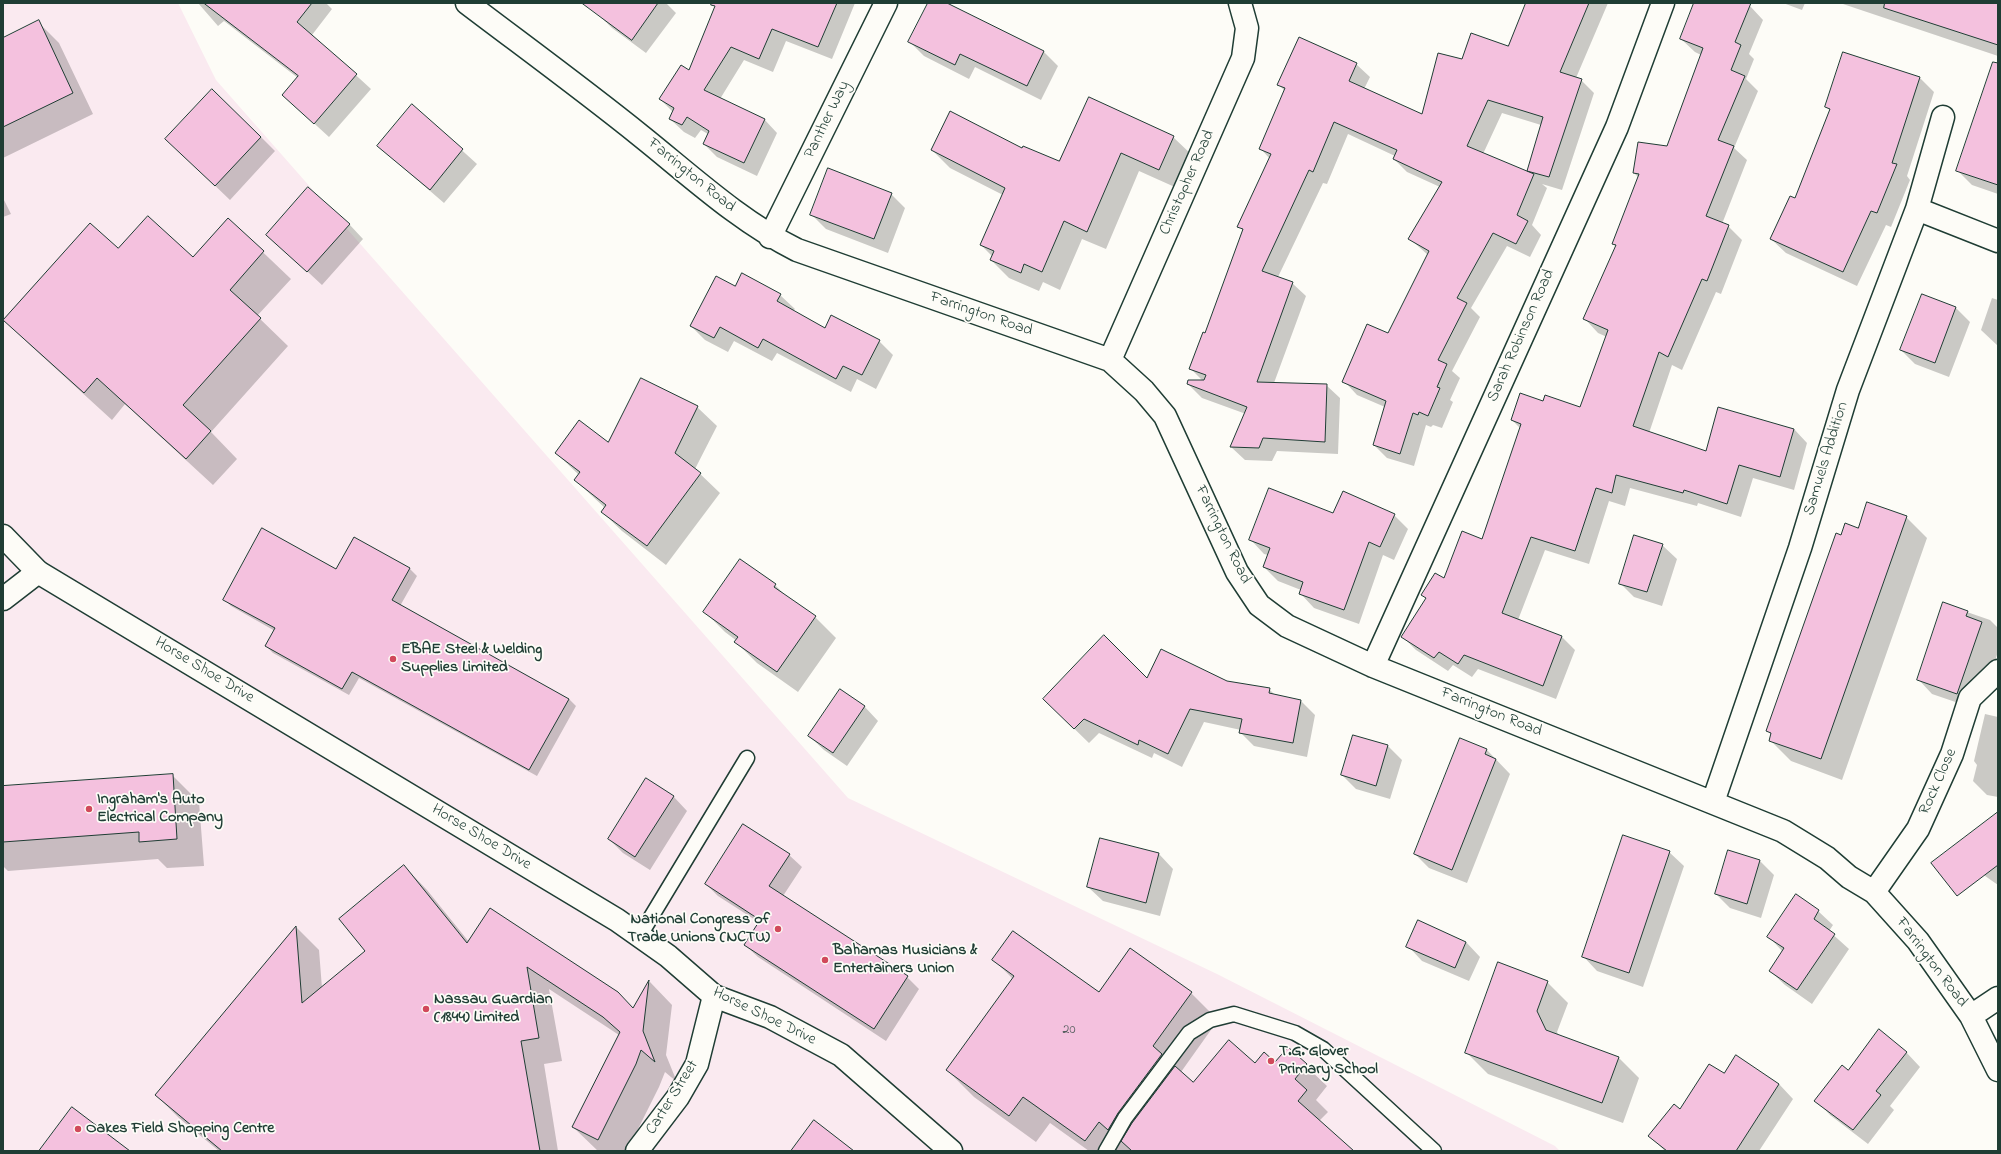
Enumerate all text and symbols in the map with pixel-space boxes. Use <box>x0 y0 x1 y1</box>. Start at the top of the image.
street label: Panther Way <box>801 78 855 162</box>
street label: Christopher Road <box>1156 128 1220 238</box>
street label: Farrington Road <box>643 135 739 217</box>
street label: Sarah Robinson Road <box>1484 267 1560 405</box>
street label: Farrington Road <box>927 288 1035 342</box>
street label: Samuels Addition <box>1801 400 1853 518</box>
street label: Farrington Road <box>1190 483 1254 587</box>
street label: Horse Shoe Drive <box>151 634 257 708</box>
place label: EBAE Steel & Welding Supplies Limited <box>401 640 542 678</box>
marker: EBAE Steel & Welding Supplies Limited <box>388 654 398 664</box>
street label: Farrington Road <box>1438 684 1544 742</box>
street label: Rock Close <box>1916 746 1962 818</box>
place label: Ingraham's Auto Electrical Company <box>97 790 223 828</box>
street label: Horse Shoe Drive <box>428 801 534 875</box>
marker: Ingraham's Auto Electrical Company <box>84 804 94 814</box>
place label: National Congress of Trade Unions (NCTU) <box>628 910 770 948</box>
street label: Farrington Road <box>1891 914 1971 1012</box>
marker: National Congress of Trade Unions (NCTU) <box>773 924 783 934</box>
place label: Bahamas Musicians & Entertainers Union <box>833 941 978 979</box>
marker: Bahamas Musicians & Entertainers Union <box>820 955 830 965</box>
street label: Horse Shoe Drive <box>709 984 819 1050</box>
place label: Nassau Guardian (1844) Limited <box>434 990 553 1028</box>
marker: Nassau Guardian (1844) Limited <box>421 1004 431 1014</box>
house number: 20 <box>1062 1023 1076 1039</box>
place label: T.G. Glover Primary School <box>1279 1042 1378 1080</box>
marker: T.G. Glover Primary School <box>1266 1056 1276 1066</box>
street label: Carter Street <box>643 1057 703 1139</box>
place label: Oakes Field Shopping Centre <box>86 1119 274 1139</box>
marker: Oakes Field Shopping Centre <box>73 1124 83 1134</box>

